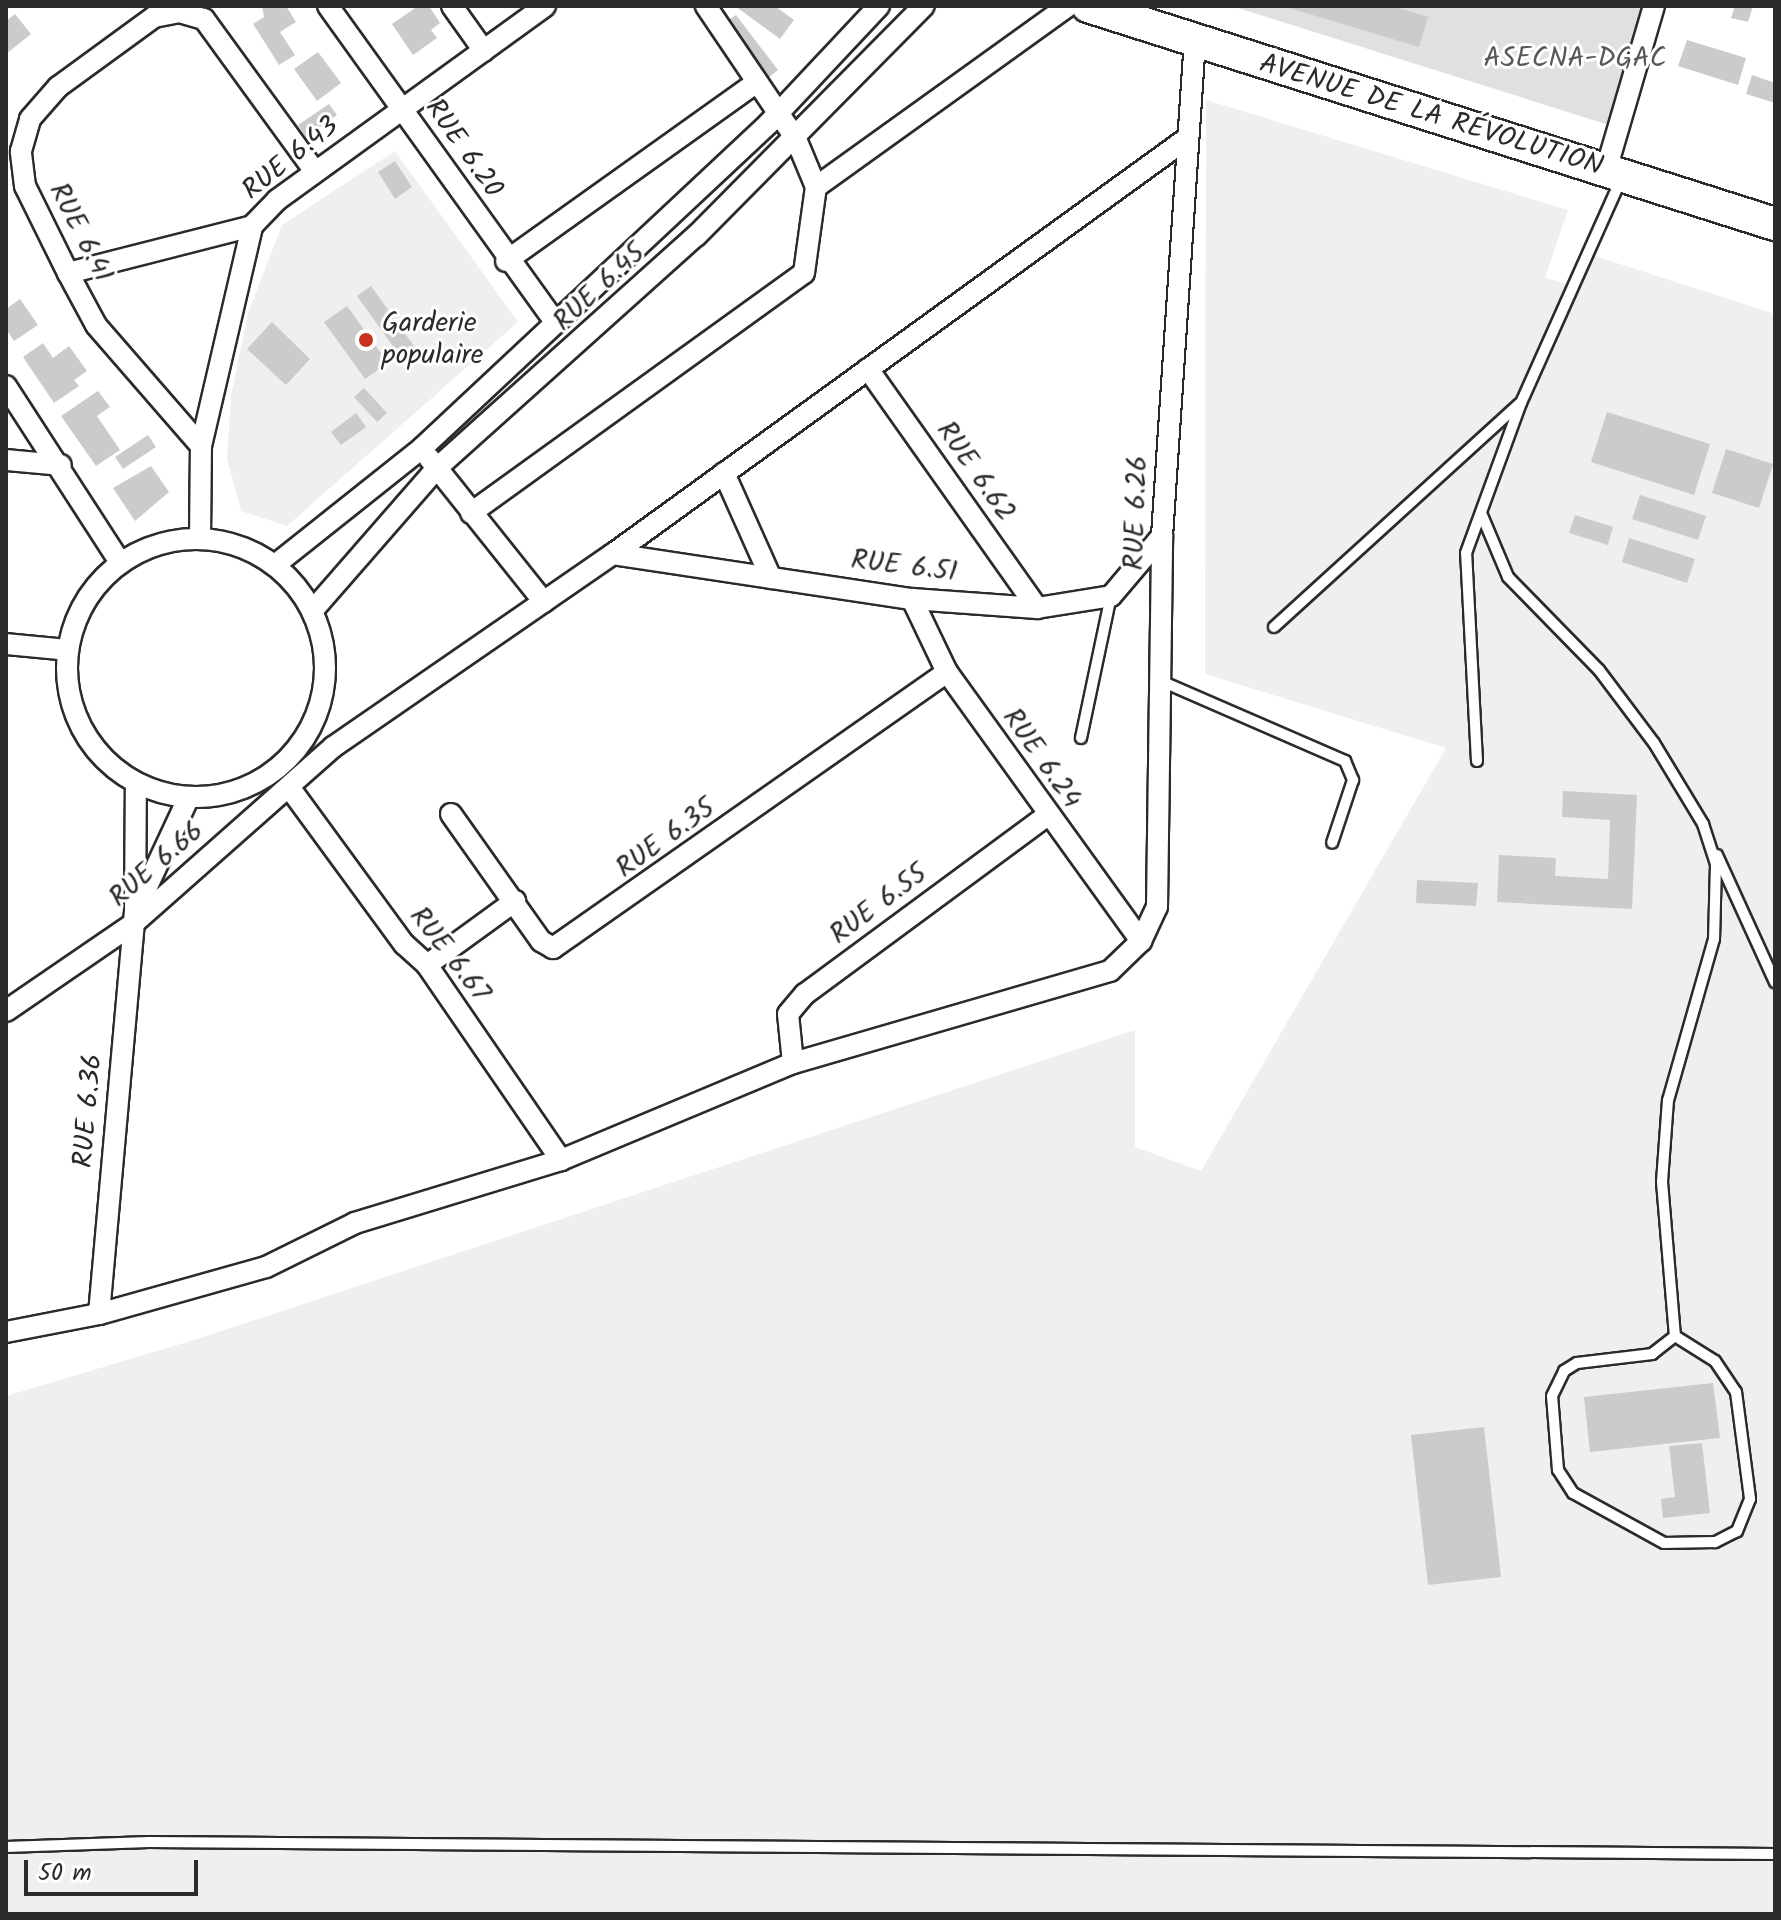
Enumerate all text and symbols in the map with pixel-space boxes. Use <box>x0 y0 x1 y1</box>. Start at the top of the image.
park label: ASECNA-DGAC <box>1484 42 1666 76</box>
street label: AVENUE DE LA RÉVOLUTION <box>1255 48 1607 184</box>
street label: RUE 6.20 <box>417 93 509 205</box>
street label: RUE 6.43 <box>236 110 346 208</box>
street label: RUE 6.41 <box>41 178 119 288</box>
street label: RUE 6.45 <box>547 237 653 339</box>
place label: Garderie populaire <box>382 307 483 373</box>
marker: Garderie populaire <box>357 331 375 349</box>
street label: RUE 6.62 <box>928 415 1022 529</box>
street label: RUE 6.26 <box>1118 455 1156 571</box>
street label: RUE 6.51 <box>849 544 959 590</box>
street label: RUE 6.24 <box>994 702 1088 816</box>
street label: RUE 6.35 <box>610 792 722 886</box>
street label: RUE 6.66 <box>103 815 211 915</box>
street label: RUE 6.55 <box>824 858 934 952</box>
street label: RUE 6.67 <box>401 901 497 1009</box>
street label: RUE 6.36 <box>67 1053 111 1169</box>
scale bar <box>28 1844 202 1894</box>
text: 50 m <box>38 1854 92 1893</box>

